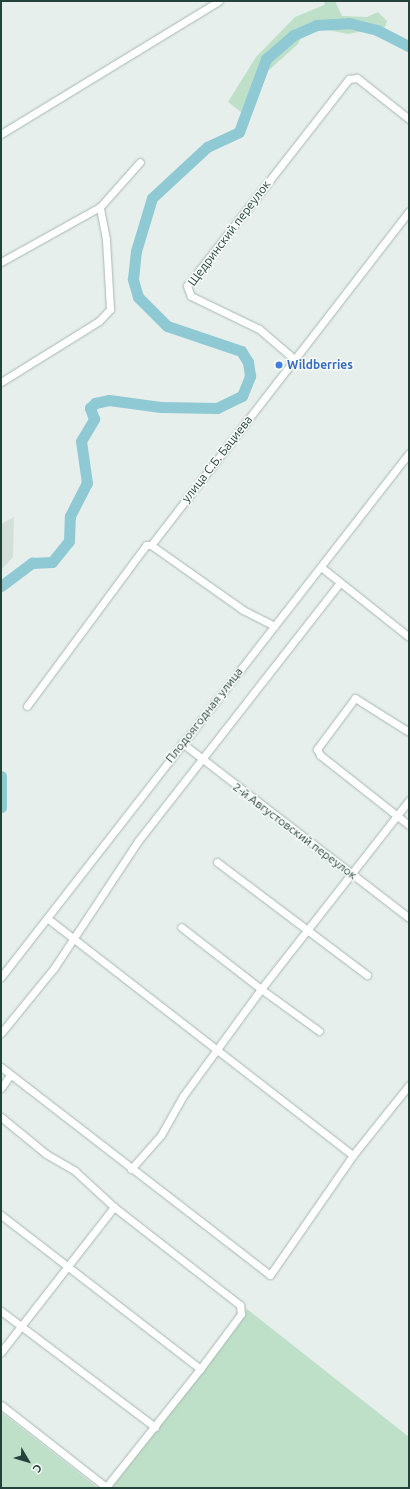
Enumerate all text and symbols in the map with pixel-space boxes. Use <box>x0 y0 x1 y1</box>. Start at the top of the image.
street label: Щедринский переулок <box>185 177 273 289</box>
place label: Wildberries <box>287 358 353 372</box>
marker: Wildberries <box>274 360 284 370</box>
street label: улица С.Б. Бациева <box>179 413 255 505</box>
street label: Плодоягодная улица <box>162 664 246 766</box>
street label: 2-й Августовский переулок <box>230 780 360 882</box>
north arrow <box>8 1441 48 1481</box>
text: С <box>31 1462 44 1475</box>

